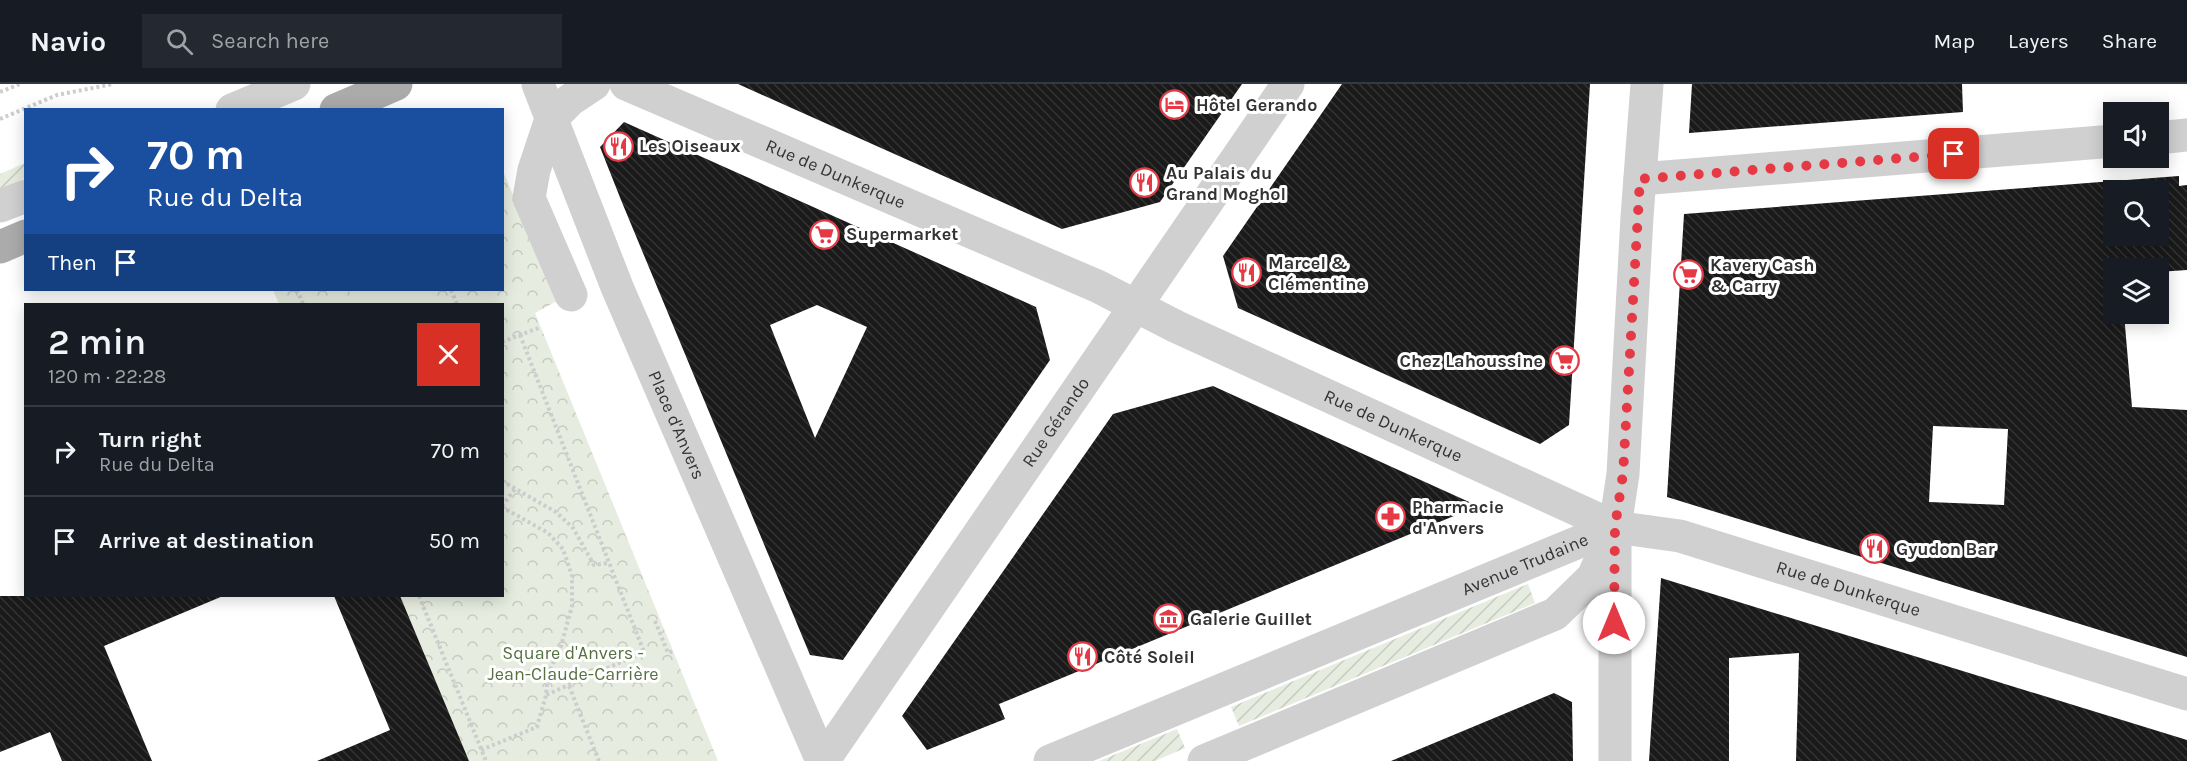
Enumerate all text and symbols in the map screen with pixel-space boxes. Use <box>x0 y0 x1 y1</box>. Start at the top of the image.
search box <box>142 14 562 68</box>
text: Navio <box>30 25 106 58</box>
icon: search <box>163 25 196 58</box>
text: Search here <box>211 28 329 54</box>
text: Map <box>1933 29 1975 53</box>
text: Layers <box>2008 29 2069 53</box>
text: Share <box>2102 29 2157 53</box>
hotel icon: Hôtel Gerando <box>1159 89 1191 121</box>
place label: Hôtel Gerando <box>1196 94 1317 116</box>
map controls <box>2103 102 2169 324</box>
button: sound <box>2103 102 2169 168</box>
pin <box>1928 128 1979 179</box>
text: 70 m <box>147 130 245 180</box>
restaurant icon: Les Oiseaux <box>602 130 634 162</box>
icon: right <box>48 132 126 210</box>
street label: Rue de Dunkerque <box>762 134 909 214</box>
place label: Les Oiseaux <box>639 135 741 157</box>
icon: arrive <box>1937 137 1970 170</box>
place label: Au Palais du Grand Moghol <box>1166 162 1286 205</box>
restaurant icon: Au Palais du Grand Moghol <box>1129 167 1161 199</box>
button: search <box>2103 180 2169 246</box>
text: Rue du Delta <box>147 181 303 213</box>
supermarket icon: Supermarket <box>809 218 841 250</box>
place label: Supermarket <box>846 223 958 245</box>
icon: arrive <box>109 246 142 279</box>
text: Then <box>48 250 97 276</box>
place label: Marcel & Clémentine <box>1268 252 1366 295</box>
place label: Kavery Cash & Carry <box>1710 254 1815 297</box>
restaurant icon: Marcel & Clémentine <box>1231 257 1263 289</box>
button: layers <box>2103 258 2169 324</box>
supermarket icon: Kavery Cash & Carry <box>1673 259 1705 291</box>
text: 2 min <box>48 321 146 363</box>
button: close <box>417 323 480 386</box>
supermarket icon: Chez Lahoussine <box>1548 345 1580 377</box>
place label: Chez Lahoussine <box>1400 350 1543 372</box>
text: 120 m · 22:28 <box>48 365 166 388</box>
street label: Place d'Anvers <box>643 367 710 483</box>
street label: Rue Gérando <box>1017 373 1094 471</box>
street label: Rue de Dunkerque <box>1320 385 1466 467</box>
text: Turn right <box>99 427 202 453</box>
icon: right <box>48 435 81 468</box>
text: 70 m <box>431 438 480 464</box>
text: Rue du Delta <box>99 453 215 476</box>
place label: Pharmacie d'Anvers <box>1412 496 1504 539</box>
pharmacy icon: Pharmacie d'Anvers <box>1375 501 1407 533</box>
icon: arrive <box>48 525 81 558</box>
text: Arrive at destination <box>99 528 314 554</box>
text: 50 m <box>429 528 480 554</box>
street label: Avenue Trudaine <box>1458 528 1591 600</box>
restaurant icon: Gyudon Bar <box>1859 533 1891 565</box>
place label: Gyudon Bar <box>1896 538 1995 560</box>
street label: Rue de Dunkerque <box>1774 556 1923 621</box>
position arrow <box>1582 591 1646 655</box>
museum icon: Galerie Guillet <box>1153 603 1185 635</box>
place label: Galerie Guillet <box>1190 608 1312 630</box>
restaurant icon: Côté Soleil <box>1067 641 1099 673</box>
park label: Square d'Anvers - Jean-Claude-Carrière <box>488 642 658 685</box>
place label: Côté Soleil <box>1104 646 1195 668</box>

